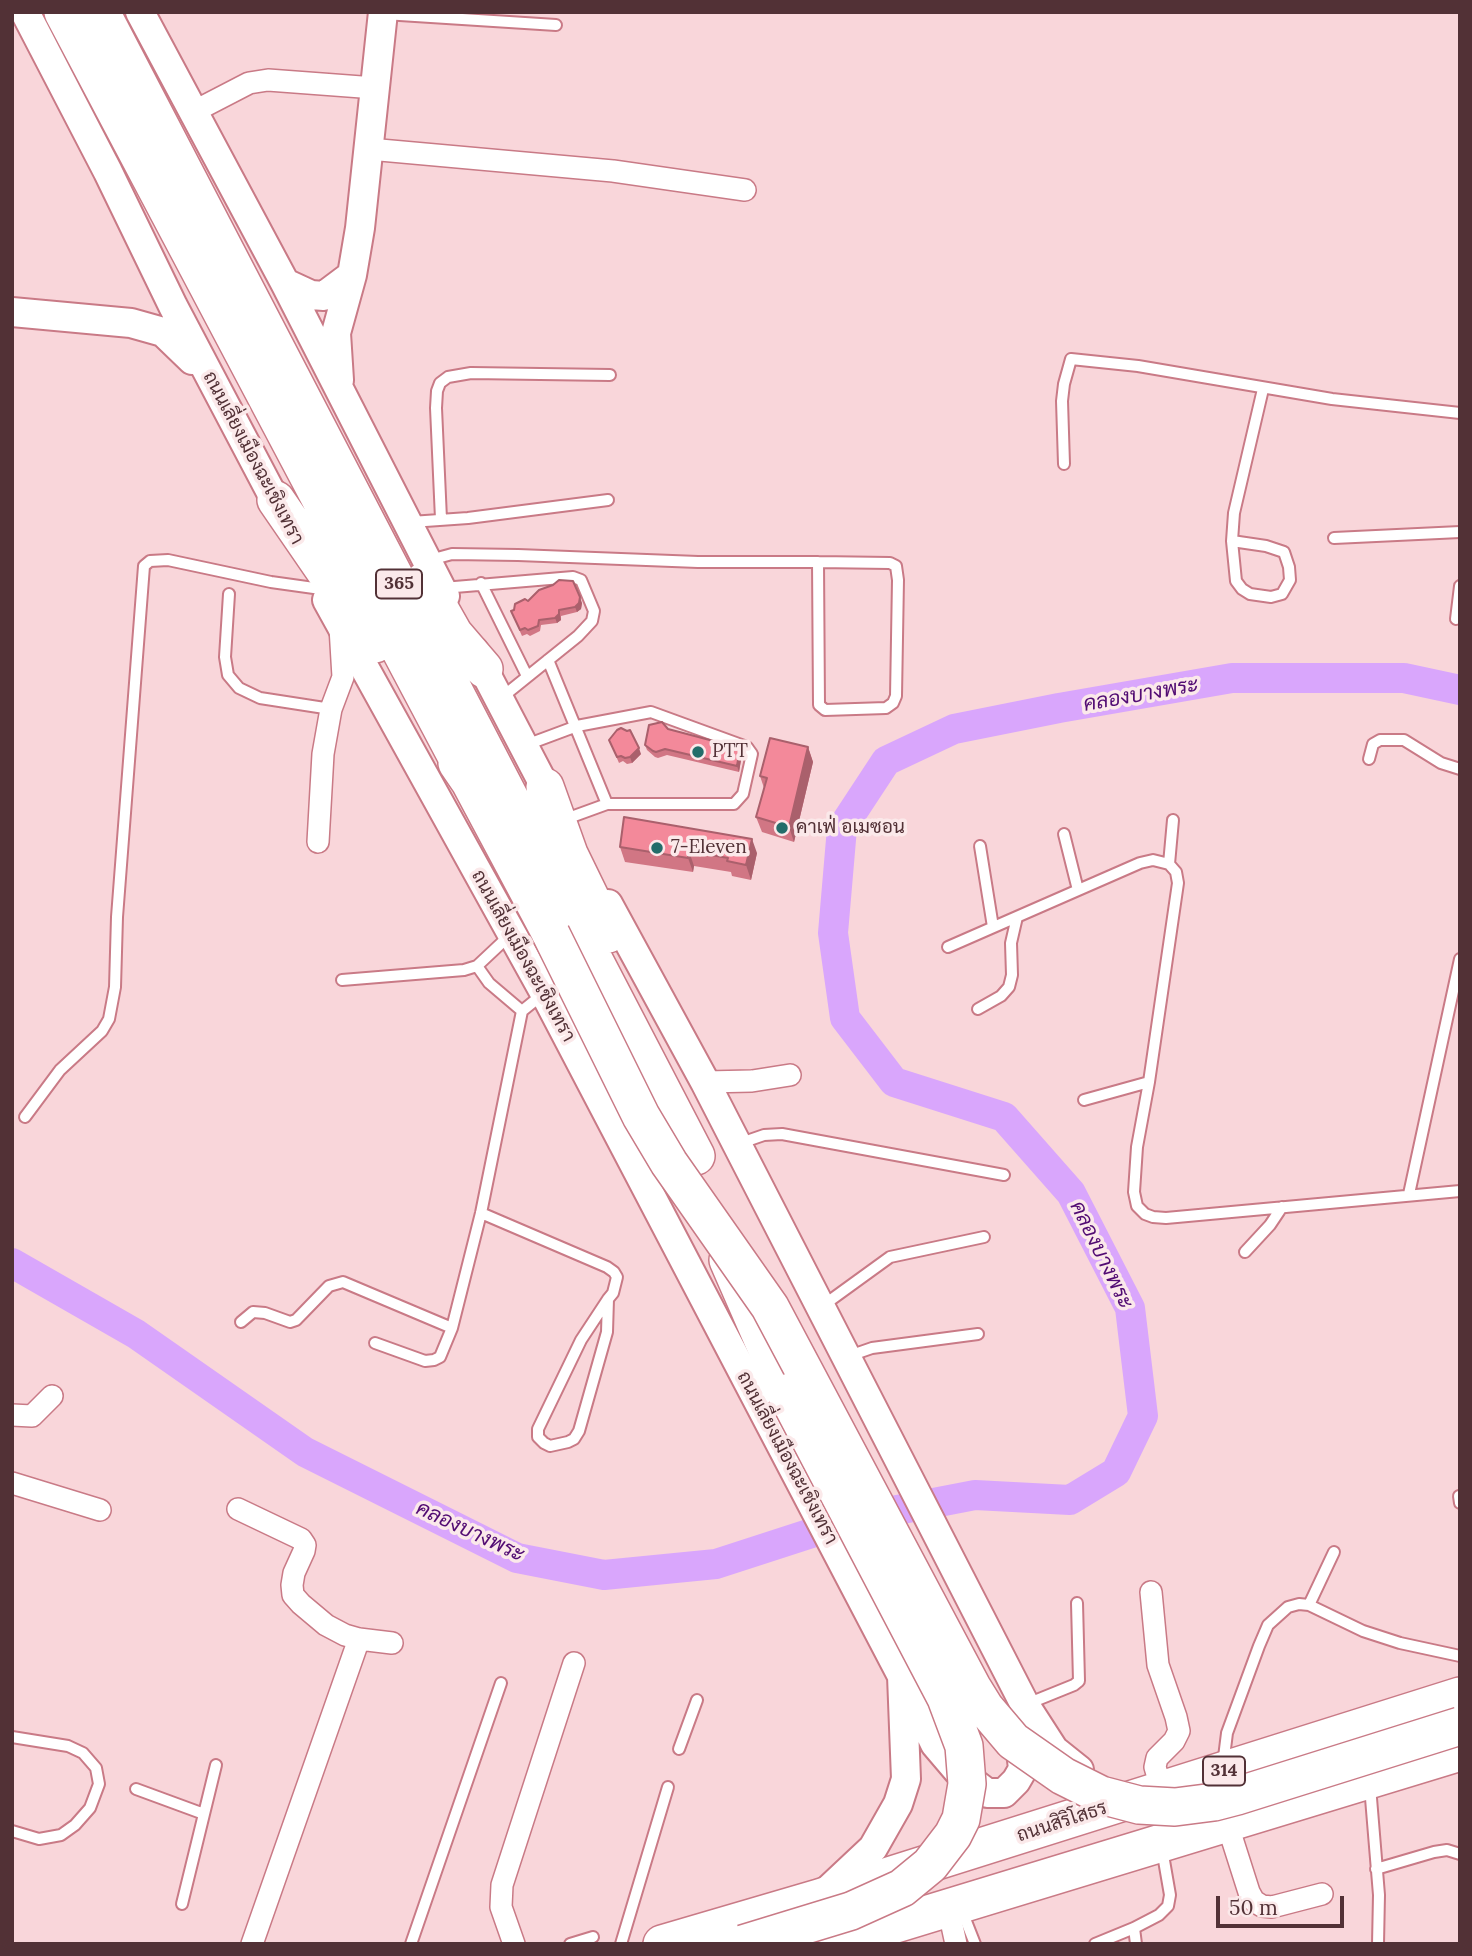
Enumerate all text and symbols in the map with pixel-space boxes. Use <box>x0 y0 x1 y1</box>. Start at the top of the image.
street label: ถนนเลี่ยงเมืองฉะเชิงเทรา <box>198 368 308 548</box>
road number: 365 <box>376 570 422 598</box>
water label: คลองบางพระ <box>1081 672 1201 718</box>
place label: PTT <box>712 741 748 763</box>
marker: PTT <box>690 744 706 760</box>
place label: คาเฟ่ อเมซอน <box>796 817 905 839</box>
marker: คาเฟ่ อเมซอน <box>774 820 790 836</box>
place label: 7-Eleven <box>671 837 747 859</box>
marker: 7-Eleven <box>649 840 665 856</box>
street label: ถนนเลี่ยงเมืองฉะเชิงเทรา <box>466 866 580 1046</box>
water label: คลองบางพระ <box>1064 1197 1138 1313</box>
street label: ถนนเลี่ยงเมืองฉะเชิงเทรา <box>732 1368 842 1548</box>
water label: คลองบางพระ <box>412 1496 528 1568</box>
road number: 314 <box>1203 1756 1245 1786</box>
street label: ถนนสิริโสธร <box>1014 1797 1110 1847</box>
scale bar <box>1220 1882 1348 1926</box>
text: 50 m <box>1229 1894 1278 1921</box>

